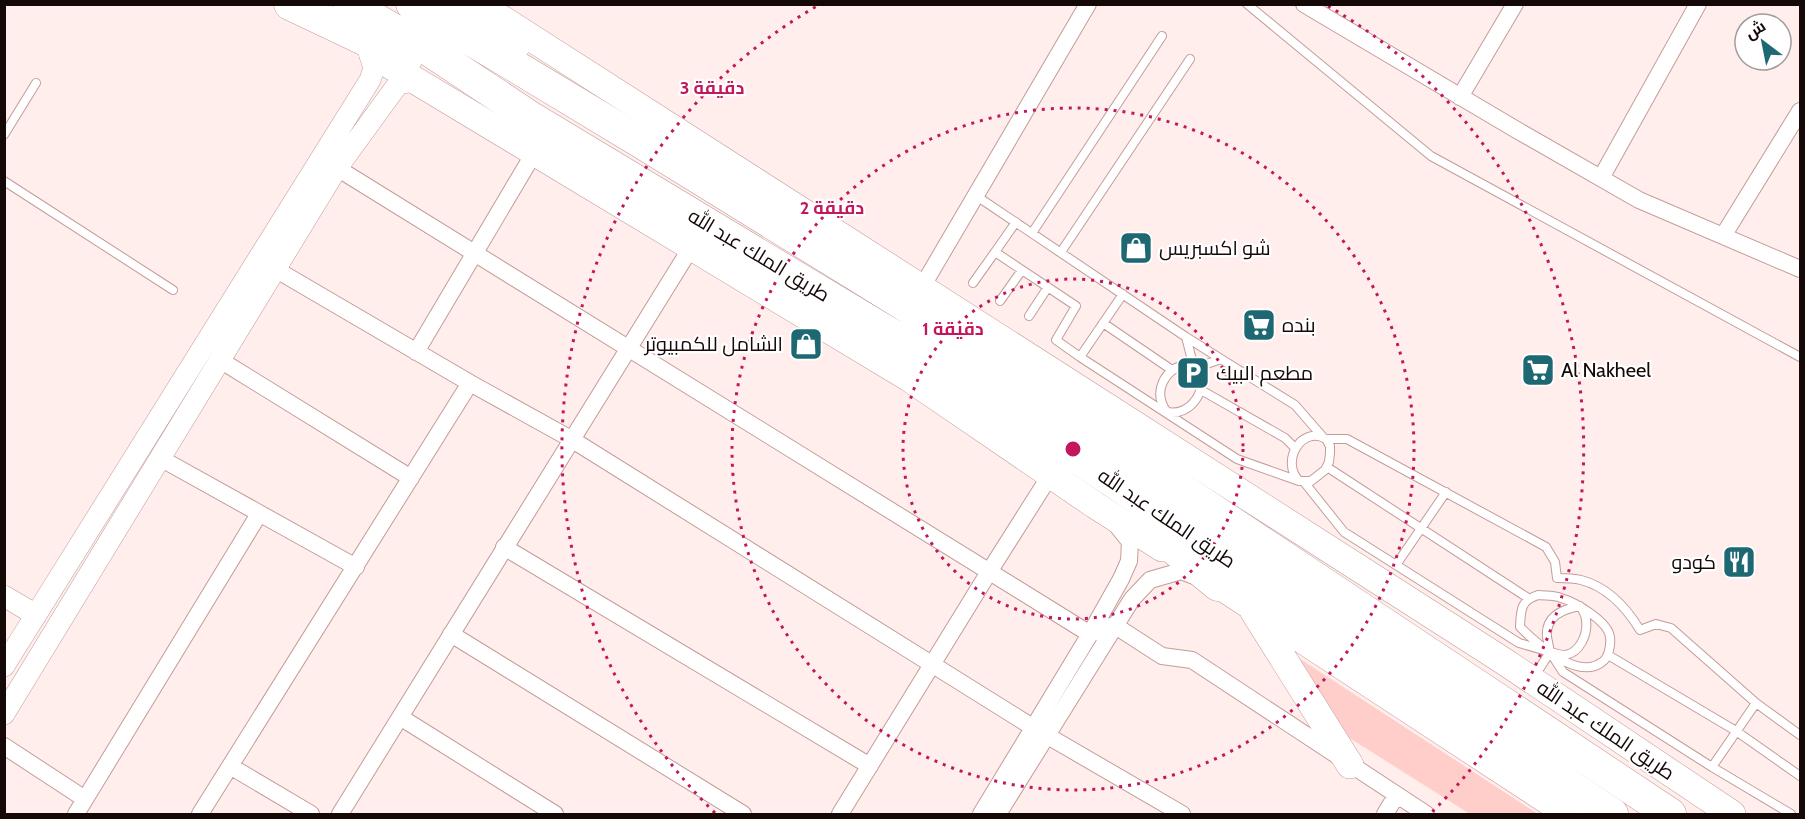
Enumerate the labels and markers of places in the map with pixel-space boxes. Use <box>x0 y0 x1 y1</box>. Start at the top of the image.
shop icon: شو اكسبريس <box>1118 230 1154 266</box>
place label: شو اكسبريس <box>1159 236 1270 261</box>
supermarket icon: بنده <box>1241 307 1277 343</box>
place label: بنده <box>1282 313 1316 337</box>
shop icon: الشامل للكمبيوتر <box>788 326 824 362</box>
place label: الشامل للكمبيوتر <box>644 332 783 357</box>
supermarket icon: Al Nakheel <box>1520 352 1556 388</box>
parking icon: مطعم البيك <box>1175 355 1211 391</box>
place label: Al Nakheel <box>1561 358 1651 382</box>
place label: مطعم البيك <box>1216 361 1313 387</box>
centre of rings <box>1063 439 1083 459</box>
restaurant icon: كودو <box>1721 544 1757 580</box>
place label: كودو <box>1671 550 1716 574</box>

